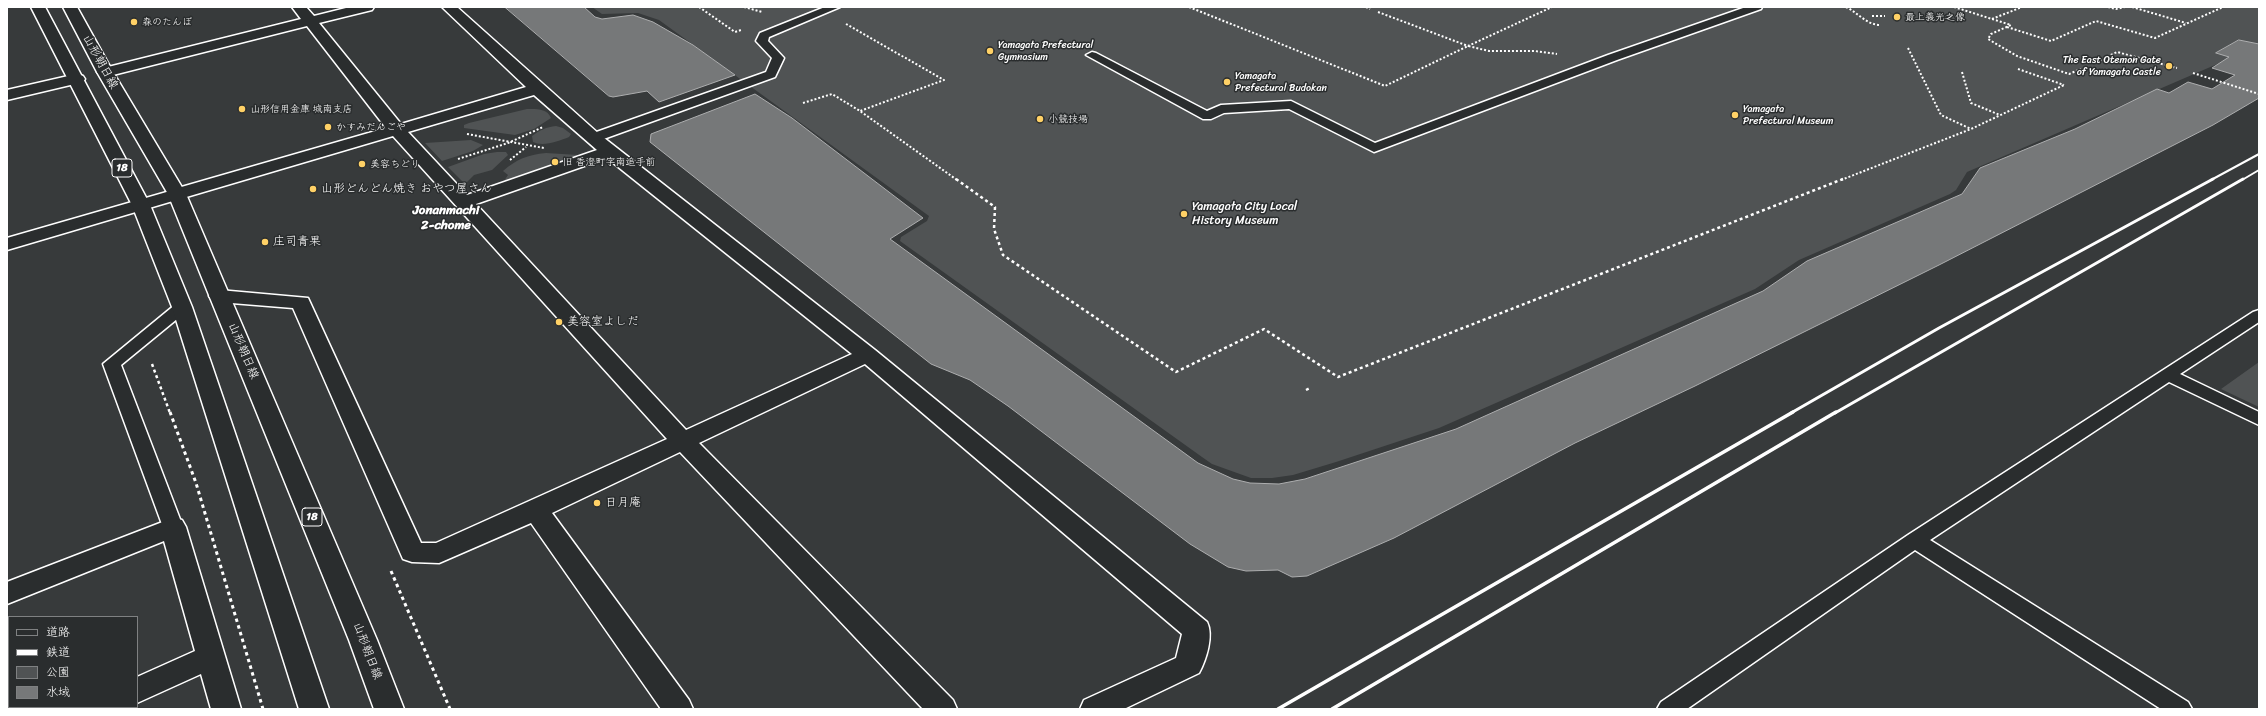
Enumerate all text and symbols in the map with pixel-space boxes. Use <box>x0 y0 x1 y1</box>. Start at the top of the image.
place label: 最上義光之像 <box>1905 11 1965 23</box>
marker: 最上義光之像 <box>1892 12 1902 22</box>
place label: 森のたんぼ <box>142 16 192 28</box>
marker: 森のたんぼ <box>129 17 139 27</box>
street label: 山形朝日線 <box>79 32 121 92</box>
place label: Yamagata Prefectural Gymnasium <box>998 39 1093 62</box>
marker: Yamagata Prefectural Gymnasium <box>985 46 995 56</box>
place label: The East Otemon Gate of Yamagata Castle <box>2063 54 2161 78</box>
marker: The East Otemon Gate of Yamagata Castle <box>2164 61 2174 71</box>
place label: Yamagata Prefectural Budokan <box>1235 70 1327 94</box>
marker: Yamagata Prefectural Budokan <box>1222 77 1232 87</box>
place label: 山形信用金庫 城南支店 <box>250 103 353 115</box>
place label: Yamagata Prefectural Museum <box>1743 103 1833 126</box>
marker: 山形信用金庫 城南支店 <box>237 104 247 114</box>
marker: Yamagata Prefectural Museum <box>1730 110 1740 120</box>
place label: 小競技場 <box>1048 113 1088 125</box>
marker: 小競技場 <box>1035 114 1045 124</box>
place label: かすみだんごや <box>336 121 406 133</box>
marker: かすみだんごや <box>323 122 333 132</box>
place label: 旧 香澄町字南追手前 <box>563 156 656 168</box>
marker: 旧 香澄町字南追手前 <box>550 157 560 167</box>
place label: 美容ちどり <box>370 158 420 170</box>
road number: 18 <box>112 159 132 177</box>
marker: 美容ちどり <box>357 159 367 169</box>
place label: 山形どんどん焼き おやつ屋さん <box>321 182 492 196</box>
marker: 山形どんどん焼き おやつ屋さん <box>308 184 318 194</box>
place label: Yamagata City Local History Museum <box>1192 200 1297 228</box>
district label: Jonanmachi 2-chome <box>413 203 479 234</box>
marker: Yamagata City Local History Museum <box>1179 209 1189 219</box>
place label: 庄司青果 <box>273 235 321 249</box>
marker: 庄司青果 <box>260 237 270 247</box>
place label: 美容室よしだ <box>567 315 639 329</box>
marker: 美容室よしだ <box>554 317 564 327</box>
street label: 山形朝日線 <box>225 321 261 381</box>
place label: 日月庵 <box>605 496 641 510</box>
marker: 日月庵 <box>592 498 602 508</box>
road number: 18 <box>302 508 322 526</box>
legend <box>8 616 138 708</box>
street label: 山形朝日線 <box>350 620 384 682</box>
text: 道路 <box>46 621 70 643</box>
text: 鉄道 <box>46 641 70 663</box>
text: 公園 <box>46 661 70 683</box>
text: 水域 <box>46 681 70 703</box>

